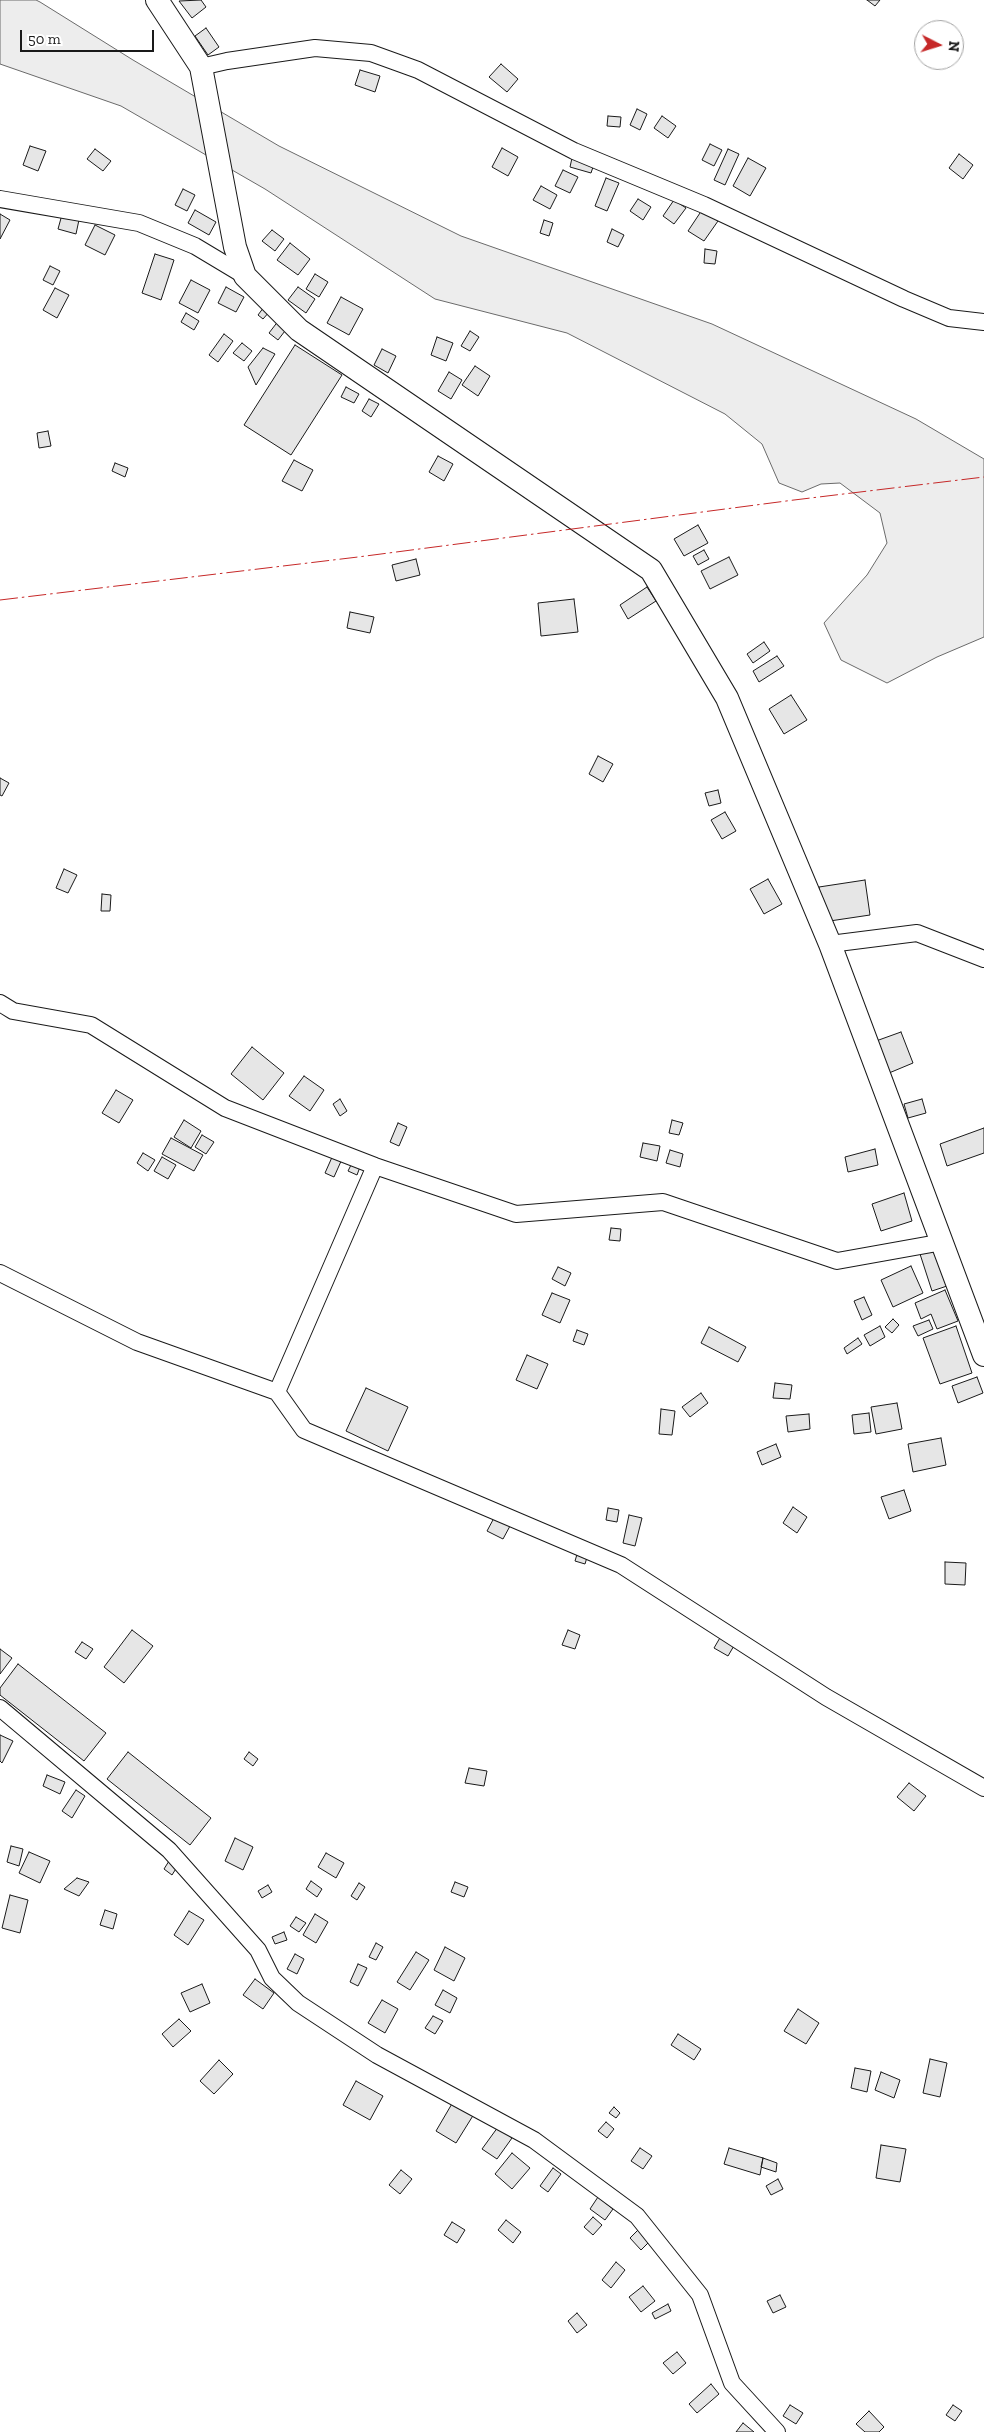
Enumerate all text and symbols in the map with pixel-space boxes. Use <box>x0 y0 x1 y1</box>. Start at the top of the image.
scale bar <box>22 20 156 52</box>
north arrow <box>914 20 964 70</box>
text: 50 m <box>28 30 61 48</box>
text: N <box>945 40 962 52</box>

